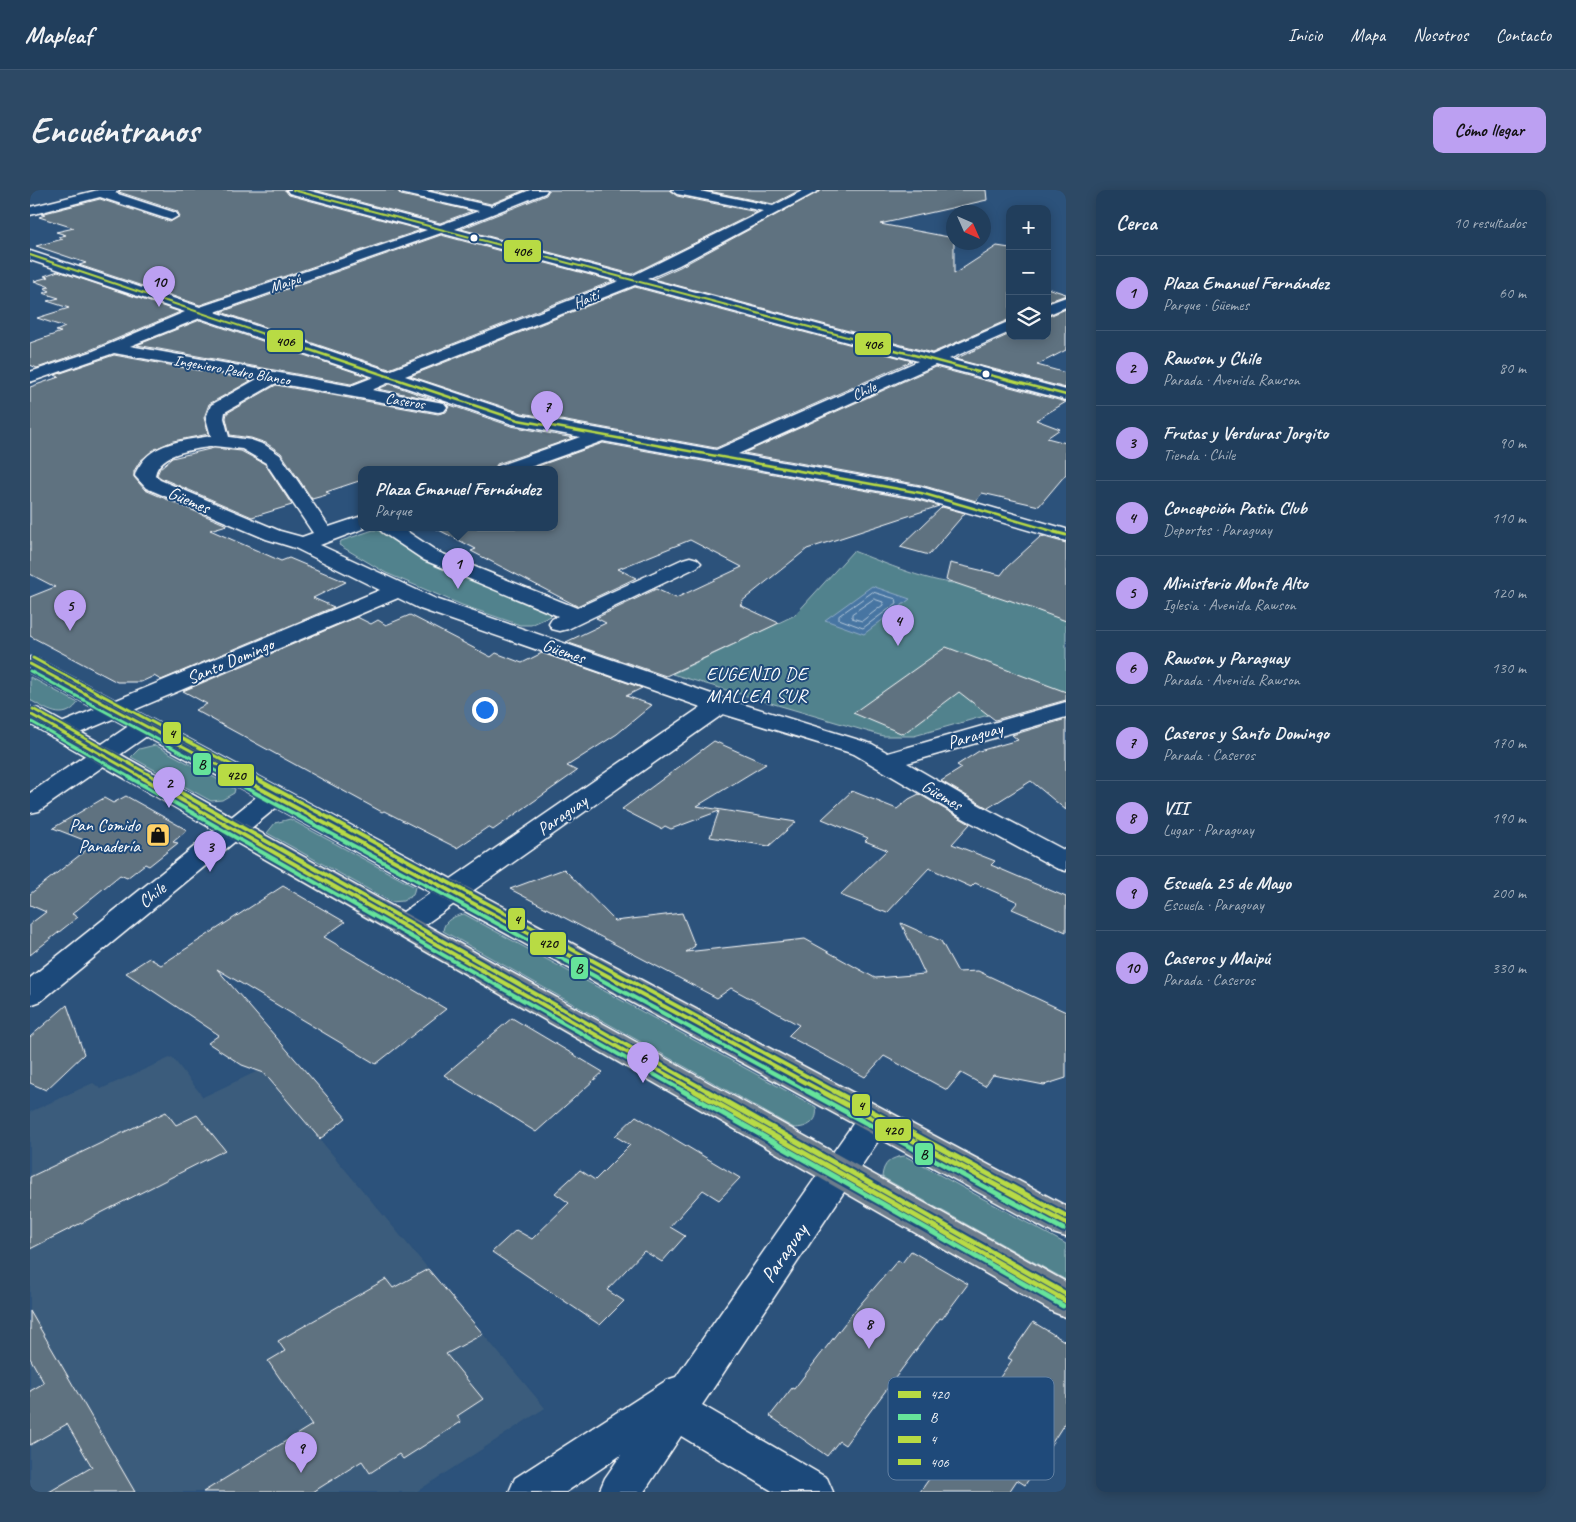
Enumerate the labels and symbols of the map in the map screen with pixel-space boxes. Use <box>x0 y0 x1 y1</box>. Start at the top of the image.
north arrow <box>946 205 991 250</box>
unlabelled marker <box>469 233 479 243</box>
line badge: 406 <box>503 239 542 263</box>
text: 406 <box>512 243 533 260</box>
pin: 10 <box>143 266 175 307</box>
street label: Maipú <box>267 269 304 298</box>
street label: Haití <box>571 285 605 313</box>
line badge: 406 <box>266 329 304 353</box>
line badge: 406 <box>854 332 892 356</box>
text: 406 <box>275 333 296 350</box>
text: 406 <box>863 336 884 353</box>
street label: Ingeniero Pedro Blanco <box>172 351 293 390</box>
unlabelled marker <box>981 369 991 379</box>
street label: Chile <box>849 377 880 405</box>
street label: Caseros <box>384 389 428 414</box>
pin: 7 <box>531 391 563 432</box>
street label: Güemes <box>165 481 215 519</box>
pin: 1 <box>442 548 474 589</box>
pin: 5 <box>54 590 86 631</box>
pin: 4 <box>882 605 914 646</box>
street label: Santo Domingo <box>183 632 278 689</box>
street label: Güemes <box>540 634 590 669</box>
district label: EUGENIO DE MALLEA SUR <box>706 662 810 708</box>
your location <box>472 697 498 723</box>
street label: Paraguay <box>945 716 1007 753</box>
line badge: 4 <box>162 721 182 745</box>
text: 4 <box>169 725 177 742</box>
line badge: B <box>192 752 212 776</box>
text: B <box>198 756 207 773</box>
line badge: 420 <box>217 763 255 787</box>
pin: 2 <box>153 767 185 808</box>
text: 420 <box>227 767 247 784</box>
street label: Güemes <box>918 775 968 816</box>
street label: Paraguay <box>533 789 593 840</box>
place label: Pan Comido Panadería <box>69 814 142 857</box>
shop icon: Pan Comido Panadería <box>145 822 171 848</box>
pin: 3 <box>194 831 226 872</box>
street label: Chile <box>134 877 171 913</box>
line badge: 4 <box>507 907 526 931</box>
text: 4 <box>514 911 522 928</box>
line badge: 420 <box>529 931 567 956</box>
text: 420 <box>539 935 559 952</box>
line badge: B <box>570 956 589 980</box>
text: B <box>575 960 584 977</box>
pin: 6 <box>627 1042 659 1083</box>
line badge: 4 <box>851 1093 871 1117</box>
text: 4 <box>858 1097 866 1114</box>
line badge: 420 <box>874 1118 912 1142</box>
text: 420 <box>884 1122 904 1139</box>
line badge: B <box>914 1142 934 1166</box>
text: B <box>920 1146 929 1163</box>
street label: Paraguay <box>755 1217 814 1287</box>
pin: 8 <box>853 1308 885 1349</box>
legend <box>888 1377 1054 1480</box>
text: 420 <box>930 1386 951 1403</box>
text: B <box>930 1409 939 1426</box>
text: 4 <box>930 1431 938 1448</box>
pin: 9 <box>285 1432 317 1473</box>
text: 406 <box>930 1454 950 1471</box>

